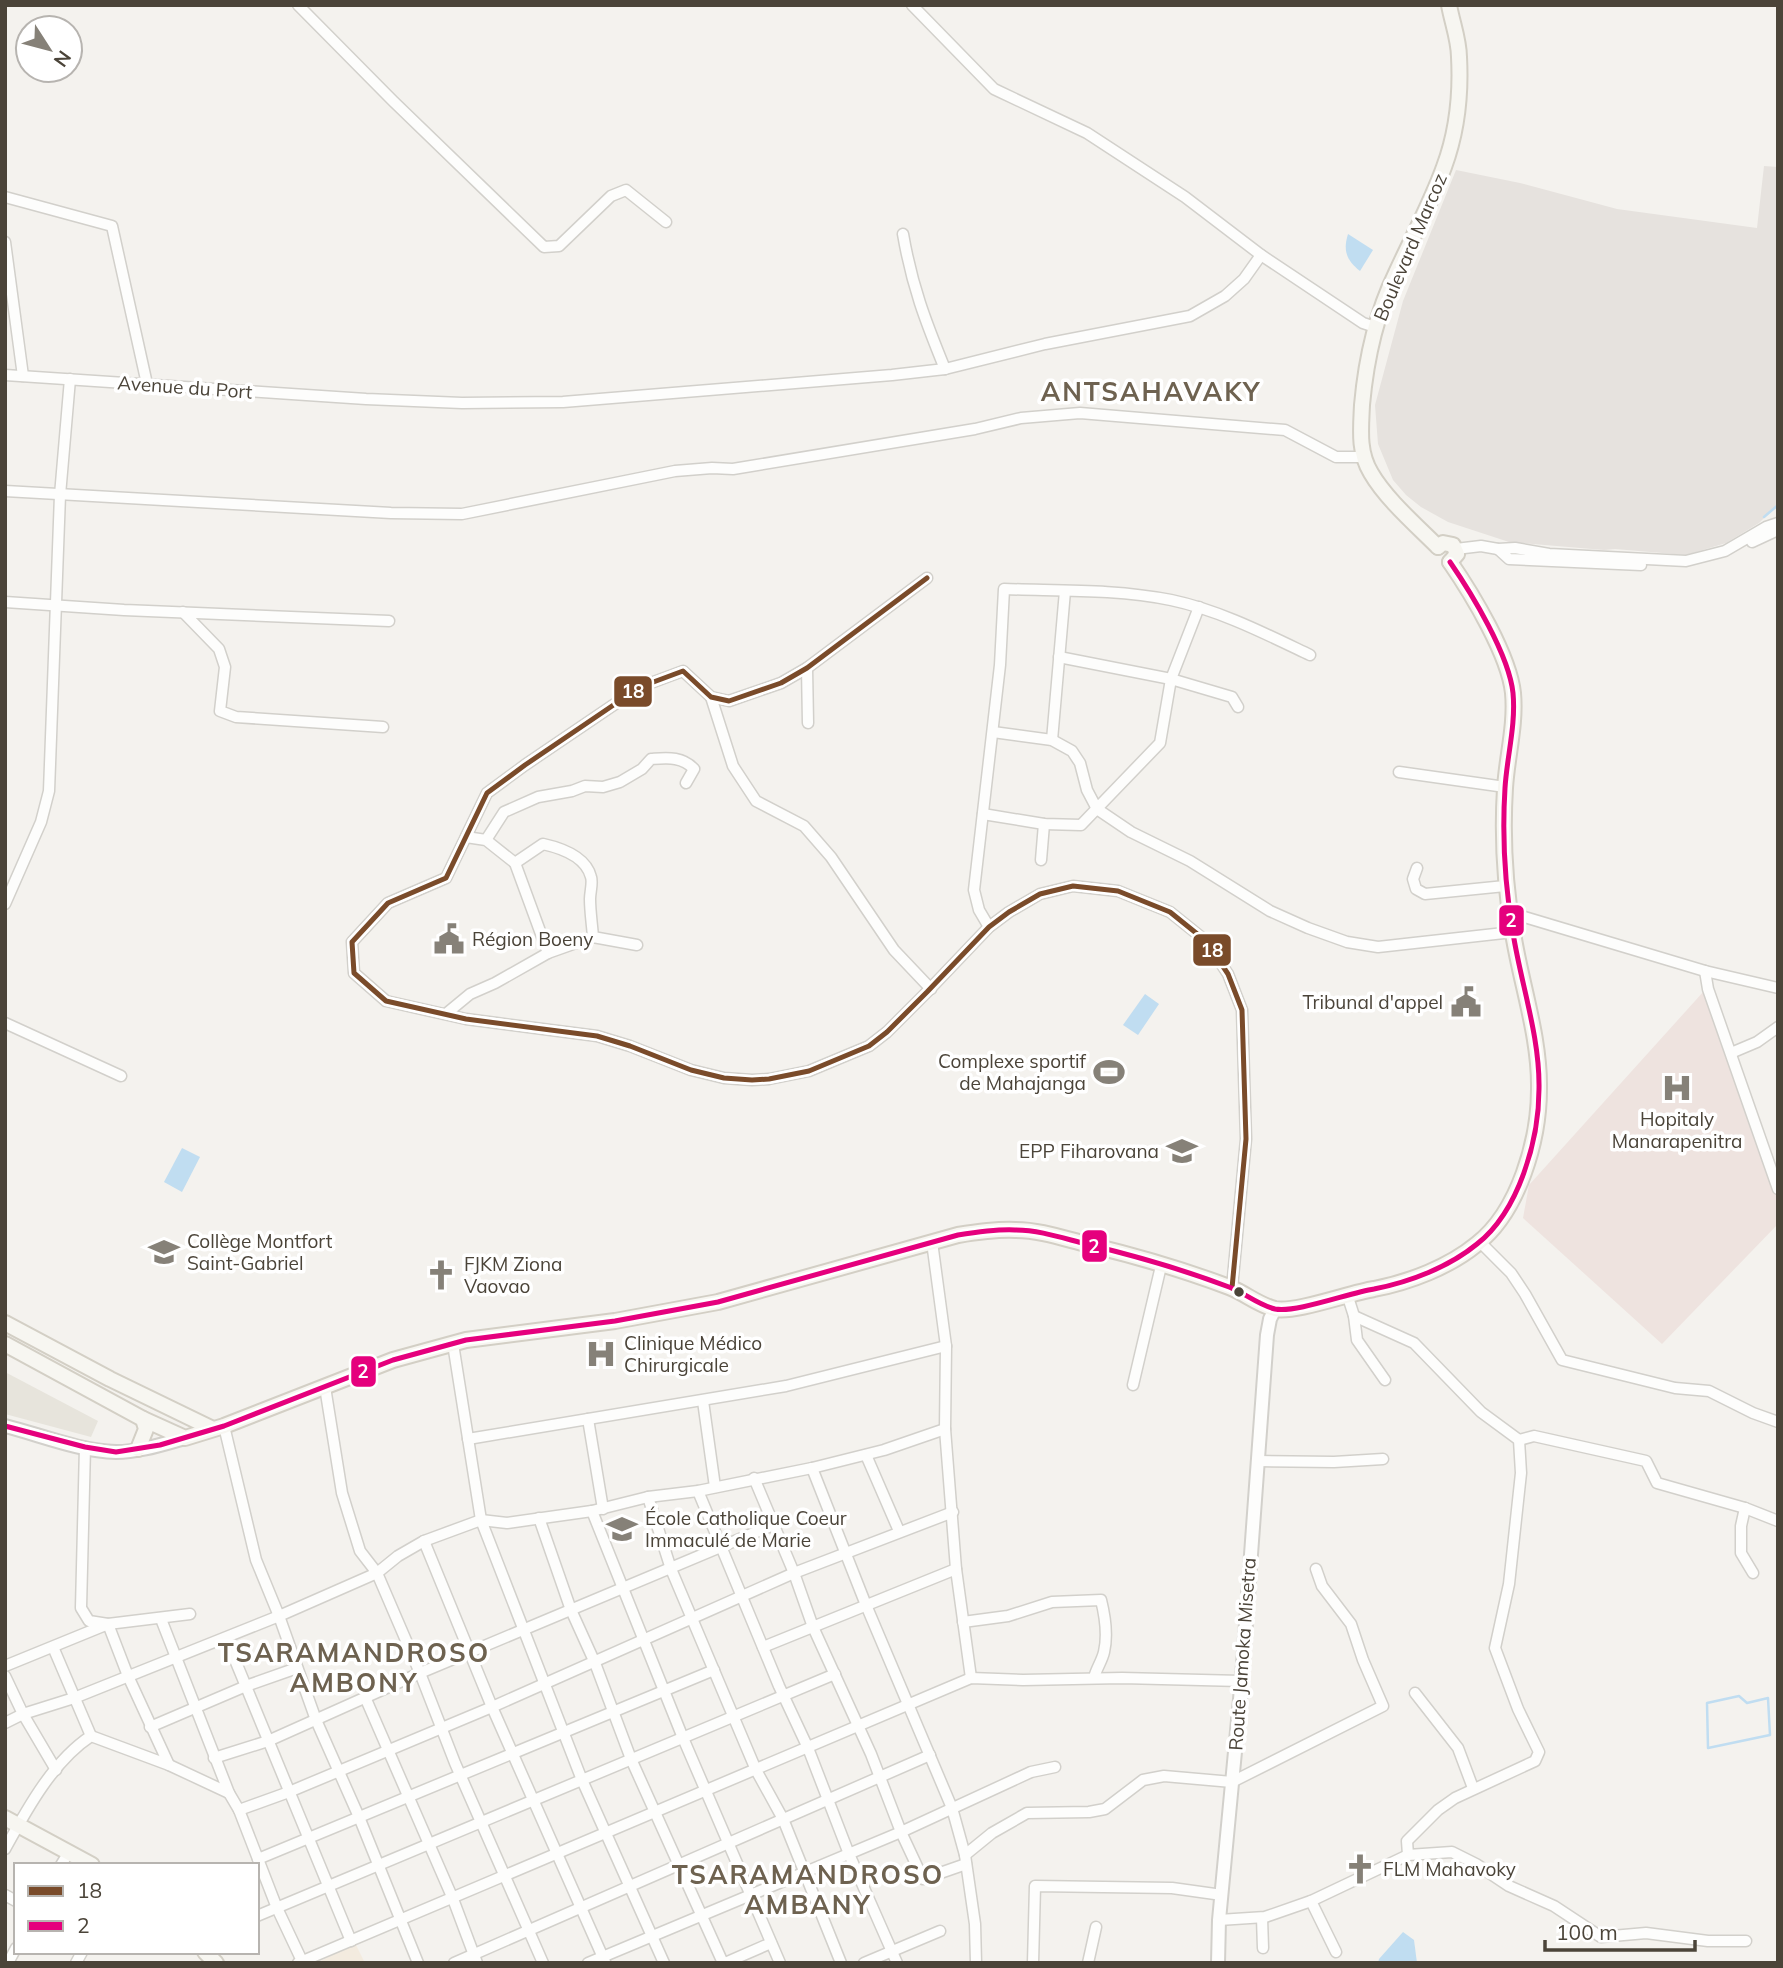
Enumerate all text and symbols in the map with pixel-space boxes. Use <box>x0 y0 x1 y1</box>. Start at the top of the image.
north arrow <box>14 14 84 84</box>
text: N <box>49 46 77 72</box>
street label: Boulevard Marcoz <box>1368 169 1452 324</box>
street label: Avenue du Port <box>117 370 254 404</box>
district label: ANTSAHAVAKY <box>1041 375 1261 408</box>
line badge: 18 <box>613 675 653 708</box>
text: 18 <box>622 679 644 703</box>
line badge: 2 <box>1498 904 1525 937</box>
text: 2 <box>1505 908 1517 932</box>
public building icon: Région Boeny <box>432 922 466 956</box>
place label: Région Boeny <box>472 927 593 951</box>
line badge: 18 <box>1192 933 1232 967</box>
text: 18 <box>1201 938 1223 962</box>
public building icon: Tribunal d'appel <box>1449 985 1483 1019</box>
place label: Tribunal d'appel <box>1303 990 1443 1014</box>
place label: Complexe sportif de Mahajanga <box>938 1049 1087 1095</box>
sports icon: Complexe sportif de Mahajanga <box>1092 1055 1126 1089</box>
hospital icon: Hopitaly Manarapenitra <box>1660 1071 1694 1105</box>
place label: Hopitaly Manarapenitra <box>1612 1107 1742 1153</box>
school or university icon: EPP Fiharovana <box>1165 1134 1199 1168</box>
place label: EPP Fiharovana <box>1019 1139 1159 1163</box>
place label: Collège Montfort Saint-Gabriel <box>187 1229 333 1275</box>
line badge: 2 <box>1081 1229 1108 1263</box>
text: 2 <box>1088 1234 1100 1258</box>
school or university icon: Collège Montfort Saint-Gabriel <box>147 1235 181 1269</box>
place label: FJKM Ziona Vaovao <box>464 1252 563 1298</box>
church icon: FJKM Ziona Vaovao <box>424 1258 458 1292</box>
unlabelled marker <box>1232 1285 1246 1299</box>
place label: Clinique Médico Chirurgicale <box>624 1331 762 1377</box>
hospital icon: Clinique Médico Chirurgicale <box>584 1337 618 1371</box>
line badge: 2 <box>350 1355 377 1388</box>
text: 2 <box>357 1359 369 1383</box>
place label: École Catholique Coeur Immaculé de Marie <box>645 1506 847 1552</box>
school or university icon: École Catholique Coeur Immaculé de Marie <box>605 1512 639 1546</box>
street label: Route Jamoka Misetra <box>1223 1557 1261 1751</box>
district label: TSARAMANDROSO AMBONY <box>218 1636 490 1699</box>
church icon: FLM Mahavoky <box>1343 1852 1377 1886</box>
place label: FLM Mahavoky <box>1383 1857 1516 1881</box>
district label: TSARAMANDROSO AMBANY <box>672 1858 944 1921</box>
legend <box>14 1863 259 1954</box>
text: 18 <box>77 1877 102 1903</box>
scale bar <box>1545 1909 1696 1953</box>
text: 2 <box>77 1912 90 1938</box>
text: 100 m <box>1556 1919 1618 1945</box>

